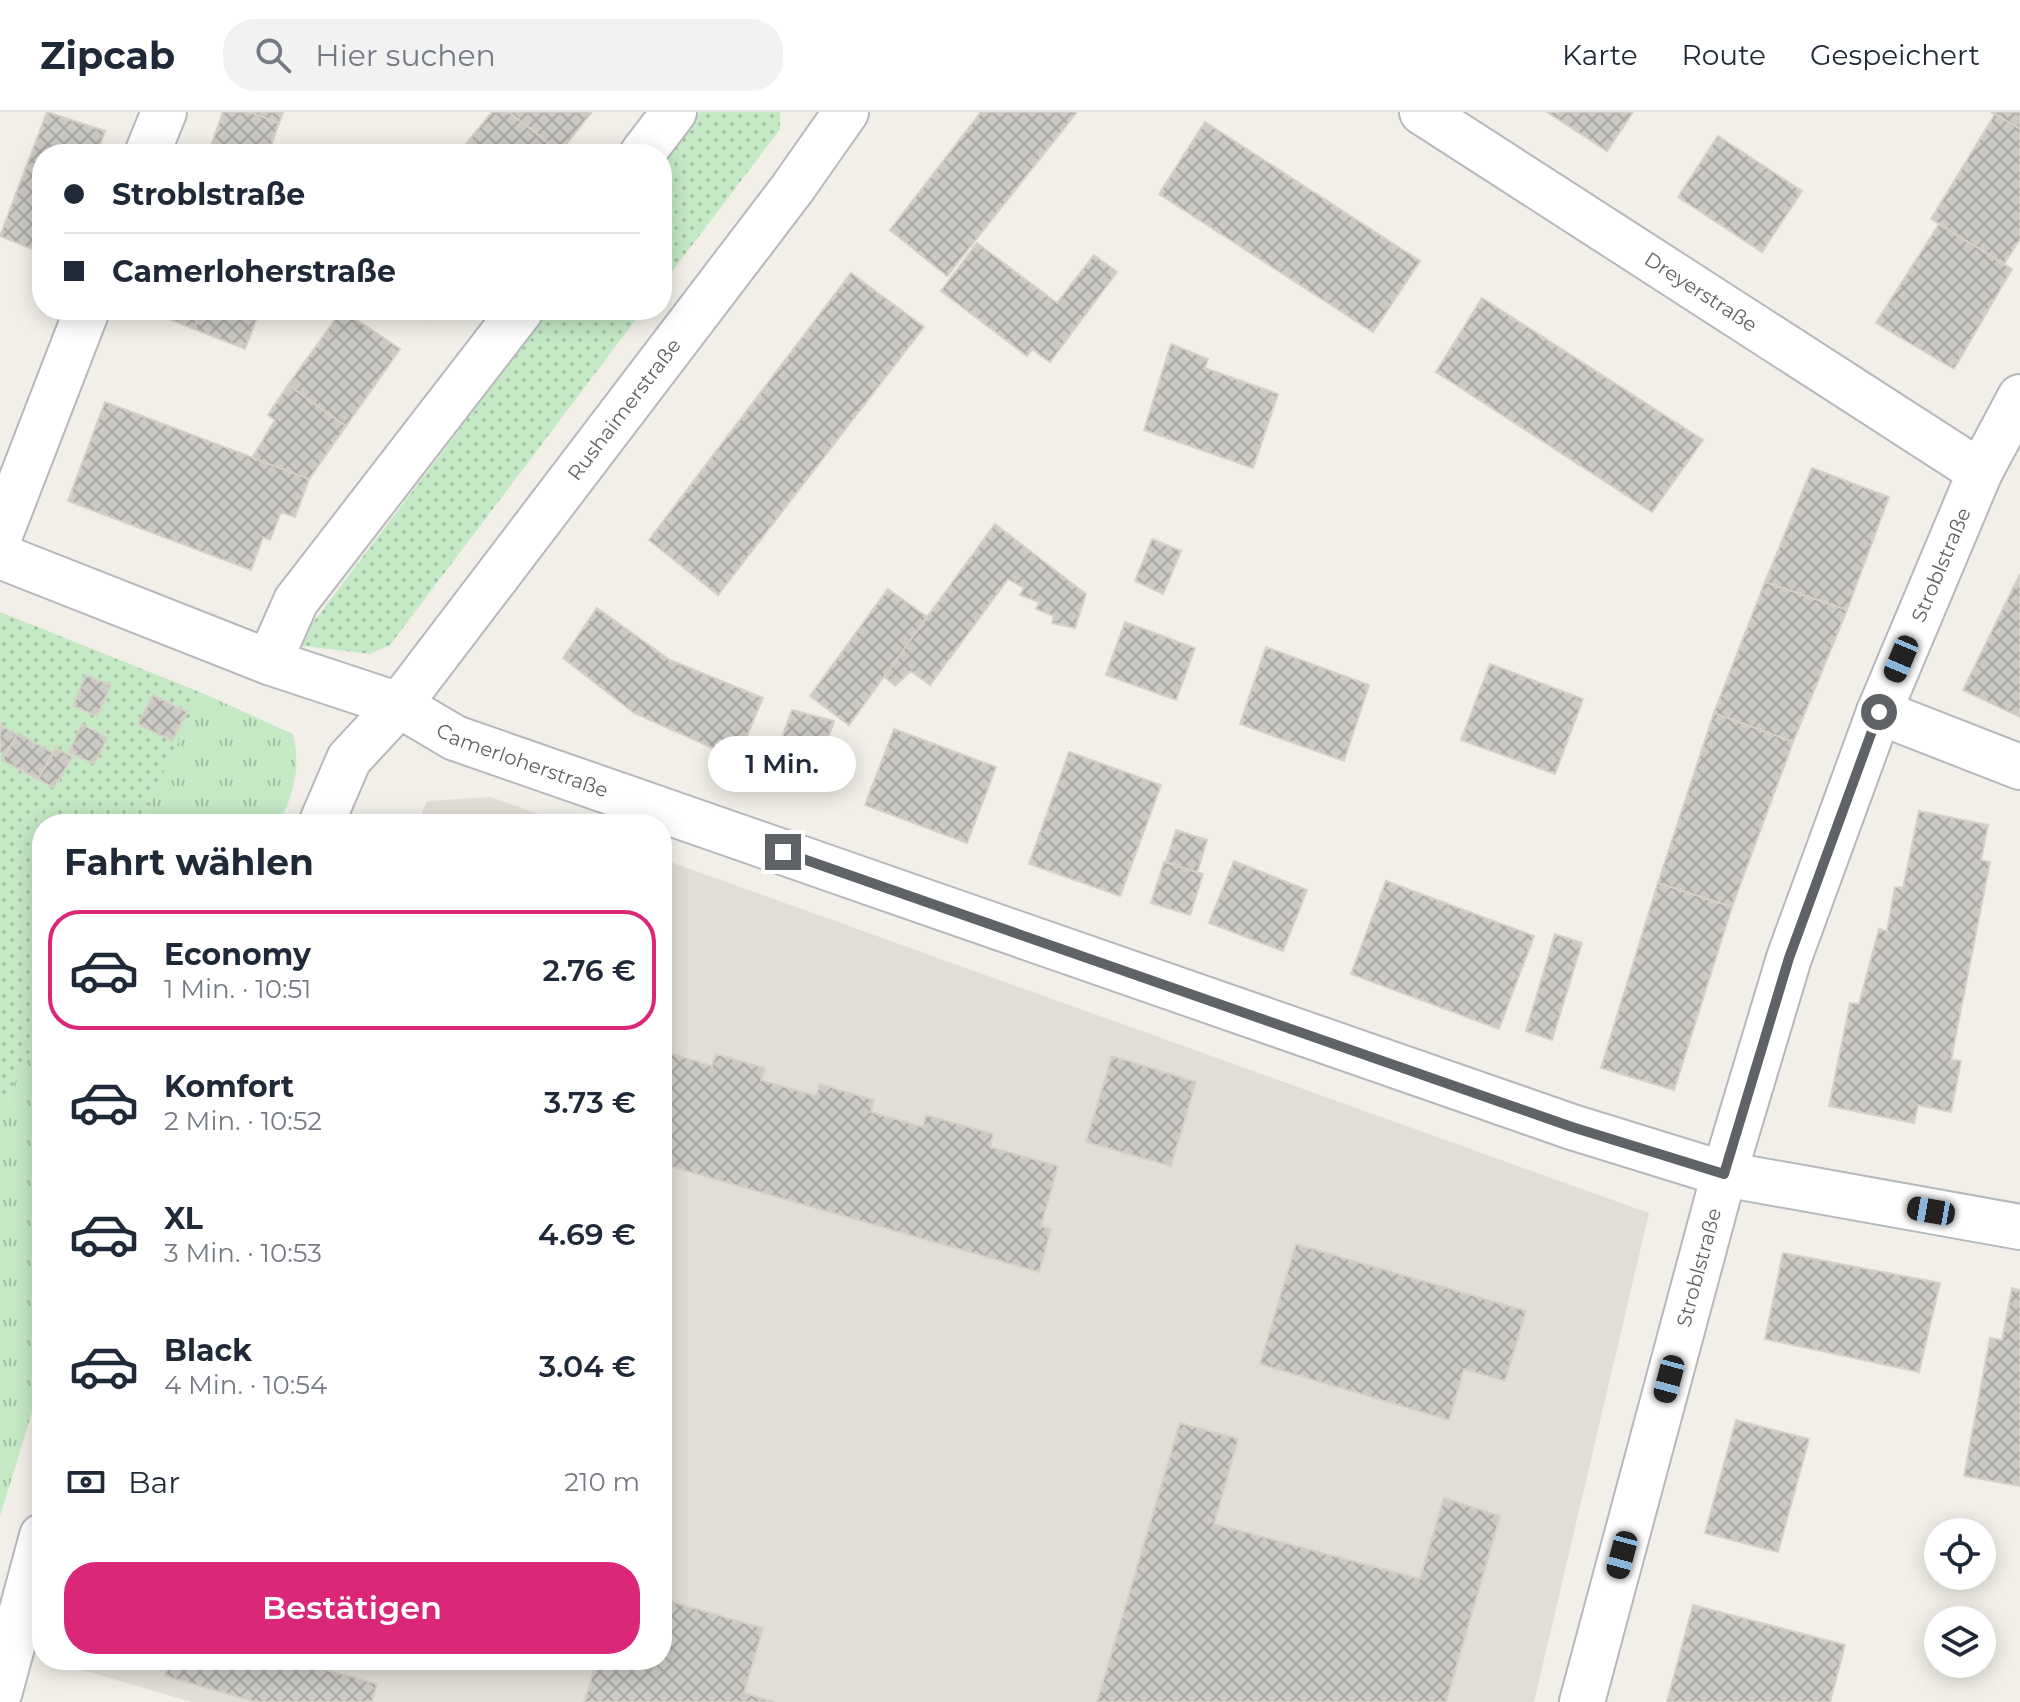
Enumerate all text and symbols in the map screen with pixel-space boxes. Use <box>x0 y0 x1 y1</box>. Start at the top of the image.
search box <box>223 19 783 91</box>
text: Zipcab <box>40 32 175 79</box>
icon: search <box>251 33 295 77</box>
text: Hier suchen <box>315 37 496 74</box>
text: Karte <box>1562 38 1638 72</box>
text: Route <box>1682 38 1766 72</box>
text: Gespeichert <box>1810 38 1980 72</box>
text: Stroblstraße <box>112 176 305 213</box>
street label: Dreyerstraße <box>1640 247 1762 337</box>
text: Camerloherstraße <box>112 253 396 290</box>
street label: Rushaimerstraße <box>562 334 686 485</box>
street label: Stroblstraße <box>1906 504 1976 626</box>
car <box>1881 632 1921 686</box>
route start <box>1861 694 1897 730</box>
street label: Camerloherstraße <box>432 718 611 802</box>
callout: 1 Min. <box>709 736 857 792</box>
text: 1 Min. <box>745 748 819 780</box>
route end <box>765 834 801 870</box>
text: Fahrt wählen <box>64 840 314 884</box>
icon: car <box>68 934 140 1006</box>
text: Economy <box>164 936 311 973</box>
text: 2.76 € <box>543 952 636 989</box>
text: 1 Min. · 10:51 <box>164 973 312 1005</box>
icon: car <box>68 1066 140 1138</box>
text: Komfort <box>164 1068 294 1105</box>
text: 3.73 € <box>544 1084 636 1121</box>
text: 2 Min. · 10:52 <box>164 1105 322 1137</box>
car <box>1905 1195 1957 1227</box>
icon: car <box>68 1198 140 1270</box>
text: XL <box>164 1200 203 1237</box>
street label: Stroblstraße <box>1671 1205 1726 1330</box>
text: 4.69 € <box>538 1216 636 1253</box>
text: 3 Min. · 10:53 <box>164 1237 322 1269</box>
icon: car <box>68 1330 140 1402</box>
text: Black <box>164 1332 252 1369</box>
text: 3.04 € <box>539 1348 636 1385</box>
car <box>1651 1353 1687 1405</box>
text: 4 Min. · 10:54 <box>164 1369 327 1401</box>
icon: cash <box>64 1460 108 1504</box>
text: Bar <box>128 1464 180 1501</box>
text: 210 m <box>564 1466 640 1498</box>
map controls <box>1924 1518 1996 1678</box>
button: locate <box>1924 1518 1996 1590</box>
car <box>1604 1529 1640 1581</box>
button: Bestätigen <box>64 1562 640 1654</box>
button: layers <box>1924 1606 1996 1678</box>

